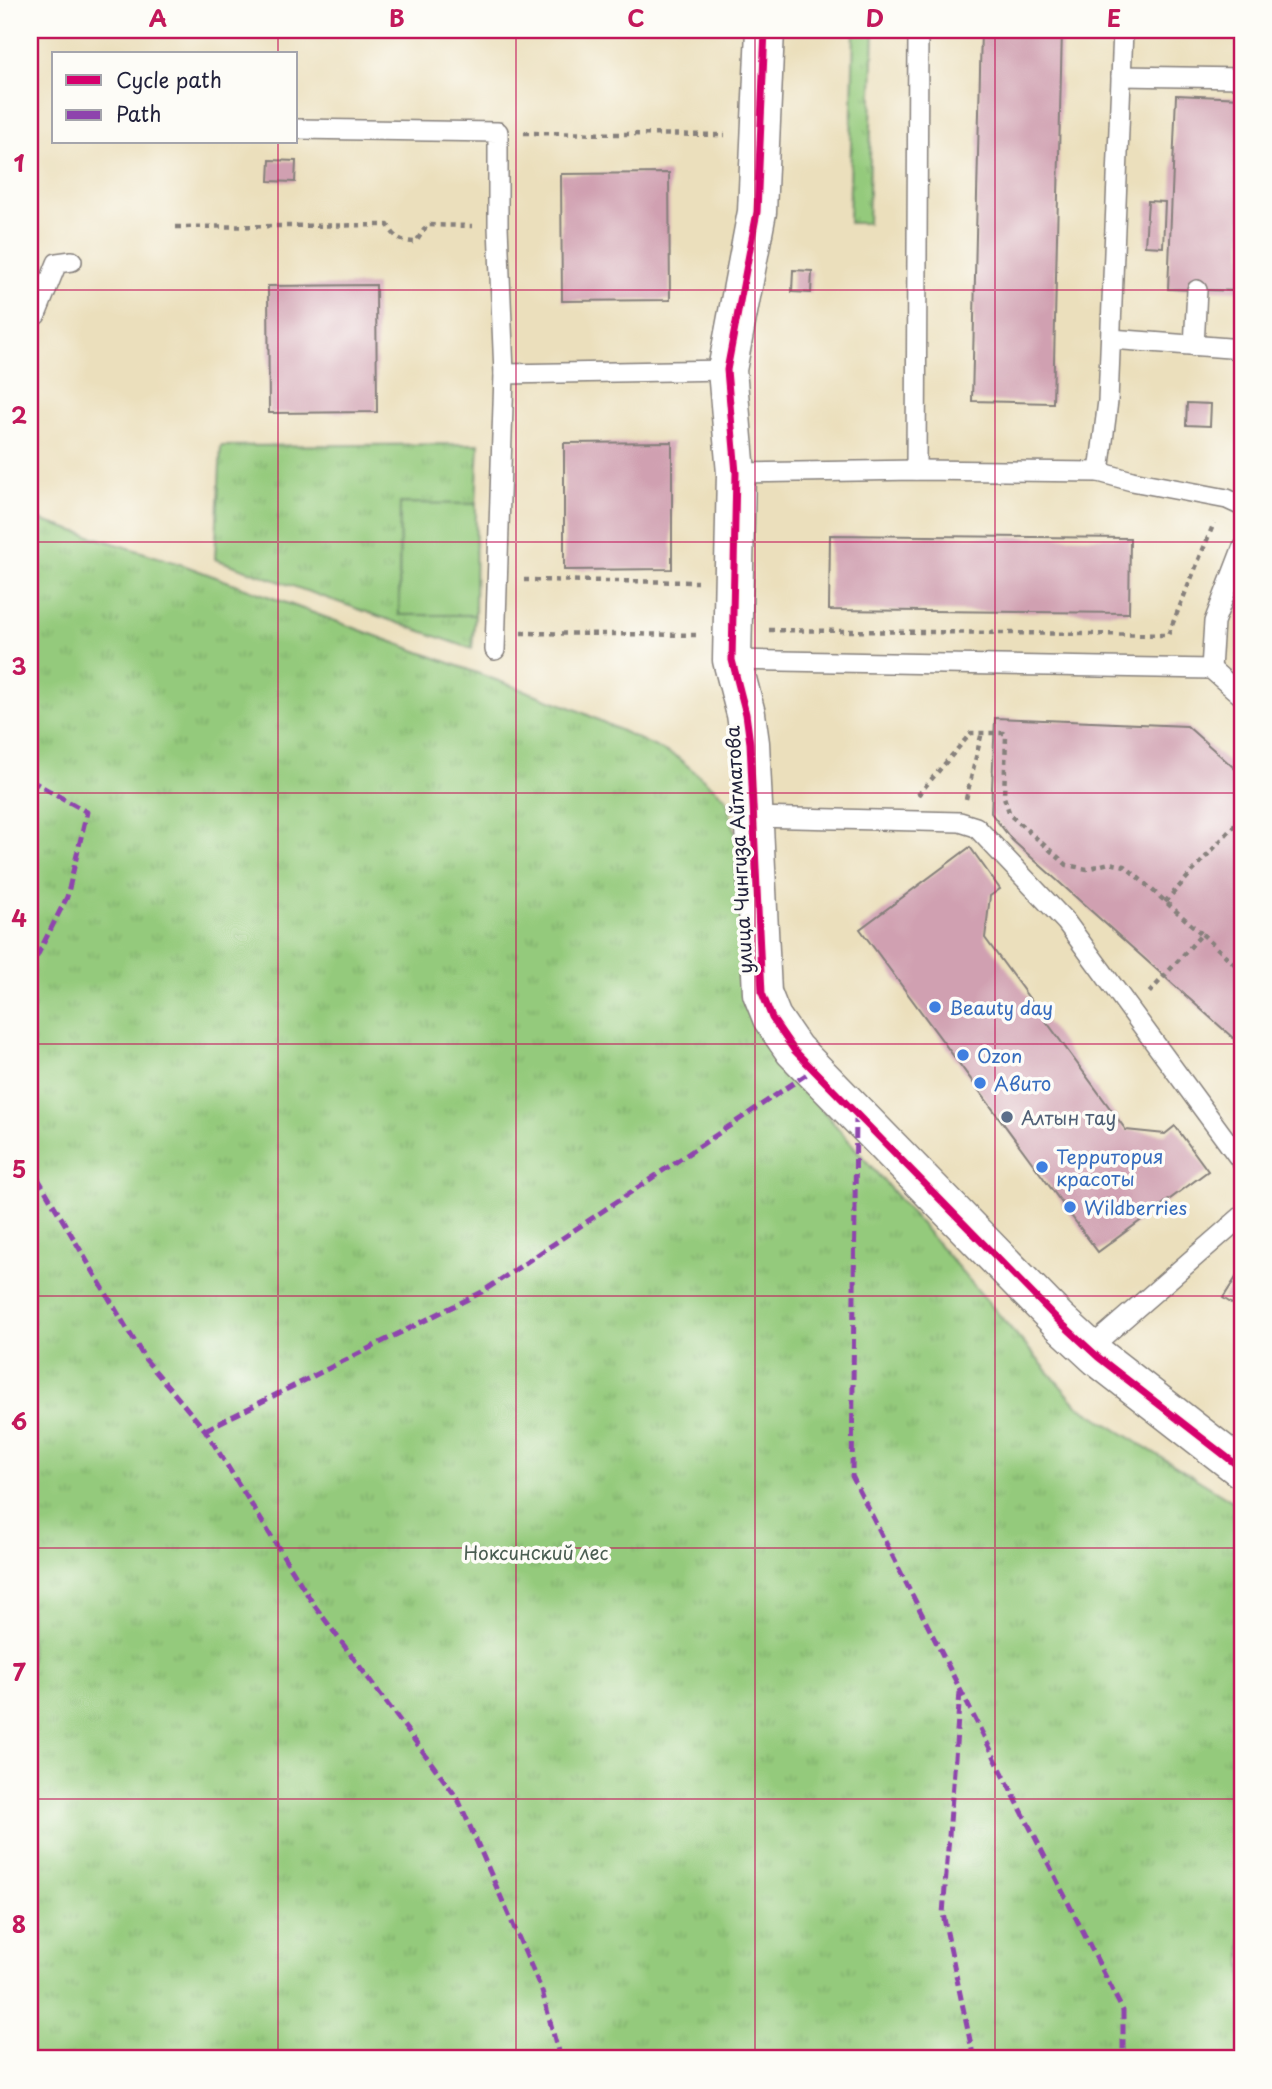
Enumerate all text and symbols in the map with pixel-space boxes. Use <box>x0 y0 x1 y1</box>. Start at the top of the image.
text: A <box>149 0 167 35</box>
text: B <box>389 0 405 35</box>
text: C <box>627 0 645 35</box>
text: D <box>866 0 884 35</box>
text: E <box>1107 0 1121 35</box>
legend <box>52 52 298 144</box>
text: Cycle path <box>116 63 222 95</box>
text: Path <box>116 97 161 129</box>
text: 1 <box>14 145 25 180</box>
text: 2 <box>11 397 27 432</box>
text: 3 <box>11 648 27 683</box>
street label: улица Чингиза Айтматова <box>718 725 758 975</box>
text: 4 <box>11 900 27 935</box>
place label: Beauty day <box>949 993 1053 1021</box>
marker: Beauty day <box>927 999 943 1015</box>
place label: Ozon <box>977 1041 1022 1069</box>
marker: Ozon <box>955 1047 971 1063</box>
place label: Авито <box>994 1069 1051 1097</box>
marker: Авито <box>972 1075 988 1091</box>
place label: Алтын тау <box>1021 1103 1116 1131</box>
marker: Алтын тау <box>999 1109 1015 1125</box>
place label: Территория красоты <box>1056 1142 1163 1192</box>
text: 5 <box>12 1151 26 1186</box>
marker: Территория красоты <box>1034 1159 1050 1175</box>
place label: Wildberries <box>1084 1193 1187 1221</box>
marker: Wildberries <box>1062 1199 1078 1215</box>
text: 6 <box>11 1403 27 1438</box>
park label: Ноксинский лес <box>463 1538 609 1566</box>
text: 7 <box>12 1654 26 1689</box>
text: 8 <box>12 1906 26 1941</box>

